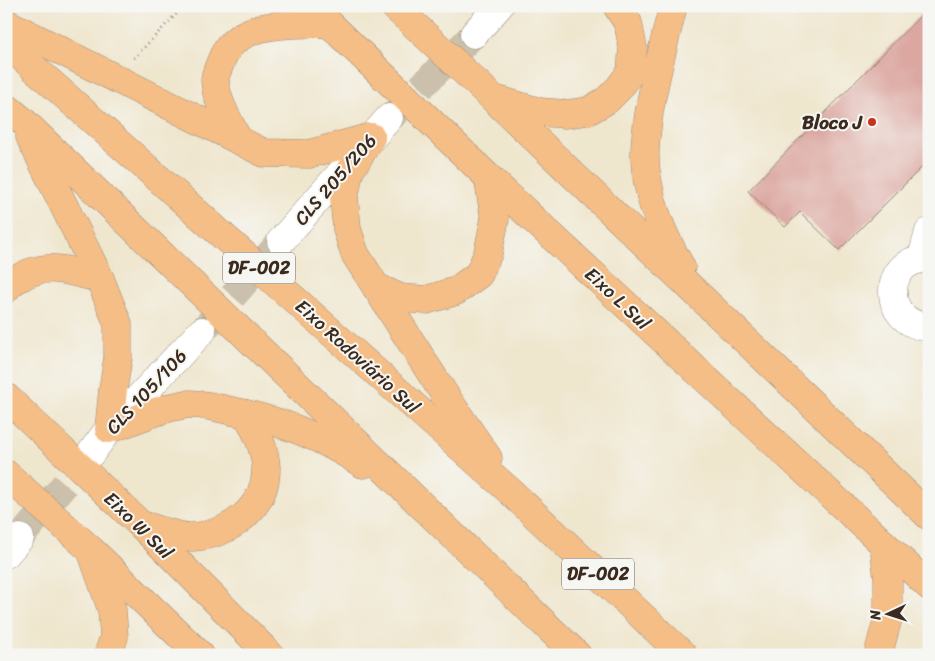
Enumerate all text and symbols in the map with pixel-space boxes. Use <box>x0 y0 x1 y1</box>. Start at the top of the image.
place label: Bloco J <box>802 106 863 139</box>
marker: Bloco J <box>866 116 878 128</box>
street label: CLS 205/206 <box>286 126 385 233</box>
road number: DF-002 <box>223 252 295 284</box>
street label: Eixo L Sul <box>577 259 659 339</box>
street label: Eixo Rodoviário Sul <box>287 291 428 422</box>
street label: CLS 105/106 <box>98 341 195 442</box>
street label: Eixo W Sul <box>96 483 182 568</box>
road number: DF-002 <box>562 558 634 590</box>
north arrow <box>862 588 912 638</box>
text: N <box>863 609 888 622</box>

